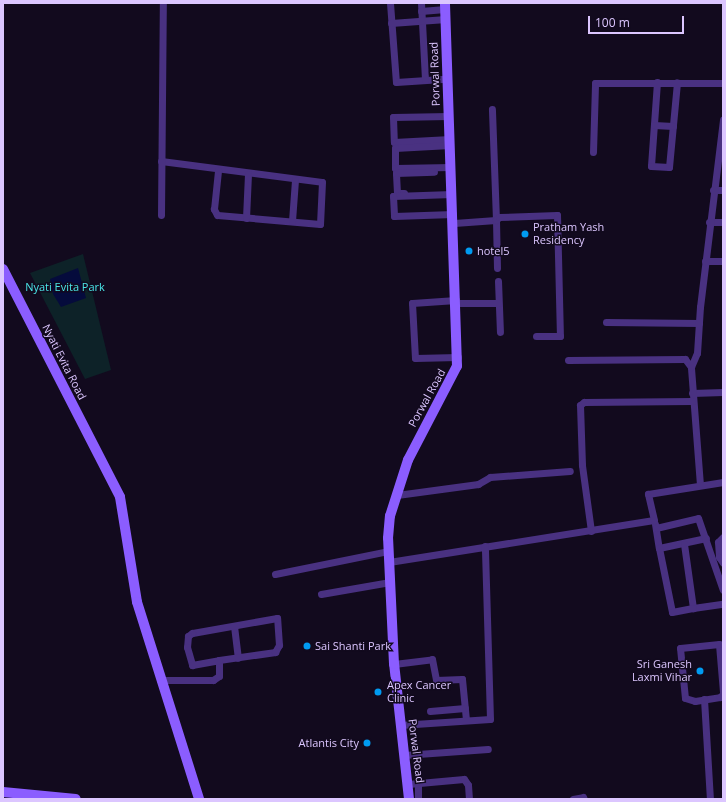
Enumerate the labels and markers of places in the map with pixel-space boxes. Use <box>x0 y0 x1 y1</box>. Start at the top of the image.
place label: Pratham Yash Residency <box>533 221 604 247</box>
marker: Pratham Yash Residency <box>520 229 530 239</box>
place label: hotel5 <box>477 244 510 258</box>
marker: hotel5 <box>464 246 474 256</box>
place label: Sai Shanti Park <box>315 639 391 653</box>
marker: Sai Shanti Park <box>302 641 312 651</box>
place label: Sri Ganesh Laxmi Vihar <box>632 658 692 684</box>
marker: Sri Ganesh Laxmi Vihar <box>695 666 705 676</box>
place label: Apex Cancer Clinic <box>387 679 451 705</box>
marker: Apex Cancer Clinic <box>372 686 384 698</box>
place label: Atlantis City <box>299 736 359 750</box>
marker: Atlantis City <box>362 738 372 748</box>

